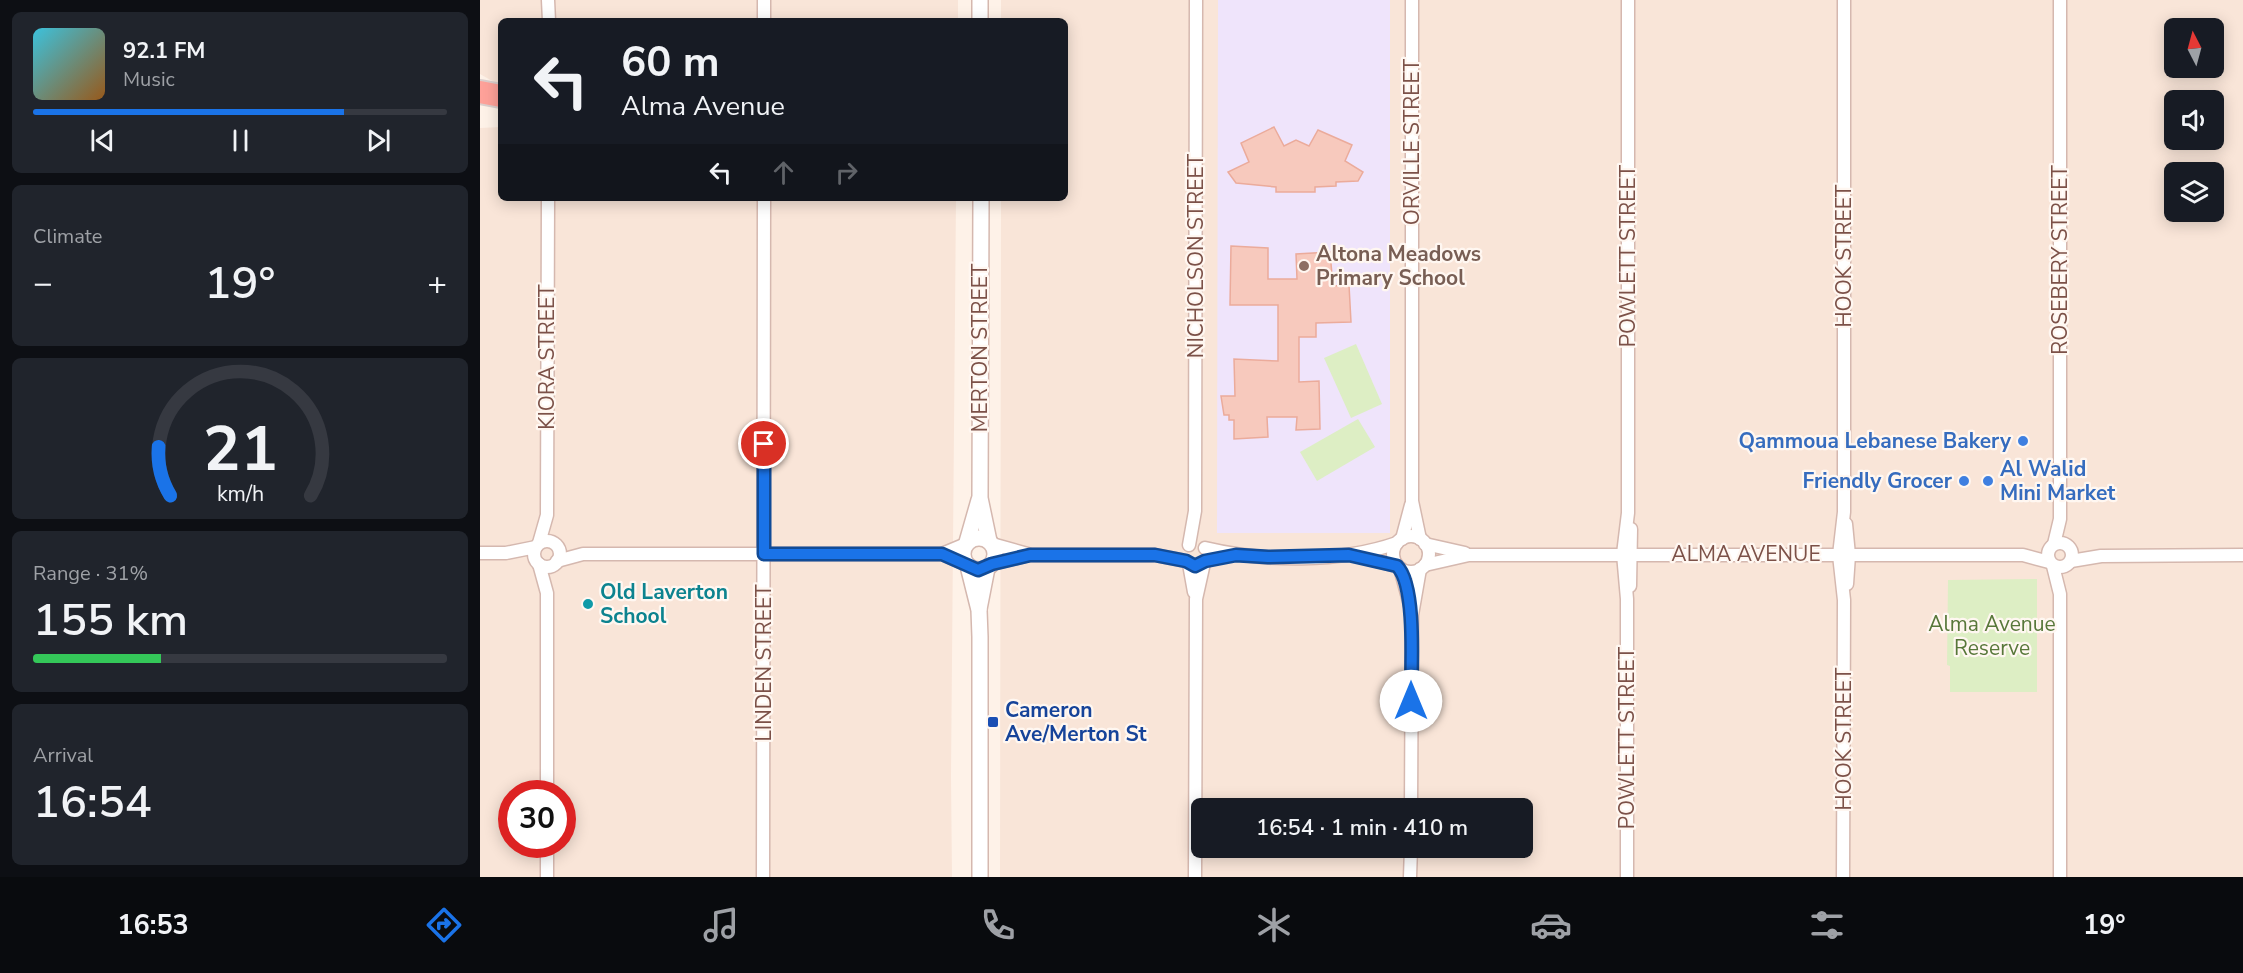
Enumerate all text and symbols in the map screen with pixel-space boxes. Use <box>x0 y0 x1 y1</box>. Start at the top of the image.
north arrow <box>2164 18 2224 78</box>
map controls <box>2164 18 2224 222</box>
text: 60 m <box>621 34 720 91</box>
text: 92.1 FM <box>123 36 205 66</box>
icon: left <box>522 42 600 120</box>
street label: ORVILLE STREET <box>1398 58 1426 225</box>
text: Music <box>123 66 175 93</box>
text: Alma Avenue <box>621 88 785 125</box>
button: sound <box>2164 90 2224 150</box>
icon: previous <box>86 124 119 157</box>
icon: pause <box>224 124 257 157</box>
icon: next <box>362 124 395 157</box>
street label: NICHOLSON STREET <box>1182 154 1210 358</box>
icon: left <box>704 156 737 189</box>
icon: ahead <box>767 156 800 189</box>
icon: right <box>830 156 863 189</box>
button: layers <box>2164 162 2224 222</box>
street label: POWLETT STREET <box>1614 164 1642 347</box>
street label: ROSEBERY STREET <box>2046 165 2074 355</box>
street label: HOOK STREET <box>1830 184 1858 327</box>
text: Climate <box>33 223 102 250</box>
place label: Altona Meadows Primary School <box>1316 240 1481 292</box>
text: 19° <box>205 253 275 314</box>
marker: Altona Meadows Primary School <box>1297 259 1311 273</box>
text: − <box>33 261 53 306</box>
text: + <box>427 261 447 306</box>
street label: MERTON STREET <box>966 263 994 432</box>
street label: KIORA STREET <box>533 284 561 430</box>
text: 21 <box>203 407 277 492</box>
pin <box>738 418 789 469</box>
icon: arrive <box>747 427 780 460</box>
place label: Qammoua Lebanese Bakery <box>1738 427 2012 455</box>
marker: Qammoua Lebanese Bakery <box>2016 434 2030 448</box>
place label: Al Walid Mini Market <box>2000 455 2116 507</box>
place label: Friendly Grocer <box>1802 467 1953 495</box>
marker: Friendly Grocer <box>1957 474 1971 488</box>
marker: Al Walid Mini Market <box>1981 474 1995 488</box>
text: km/h <box>216 479 264 509</box>
street label: ALMA AVENUE <box>1671 540 1821 568</box>
text: Range · 31% <box>33 560 148 587</box>
place label: Old Laverton School <box>600 578 728 630</box>
street label: LINDEN STREET <box>750 584 778 742</box>
text: 155 km <box>33 590 188 651</box>
marker: Old Laverton School <box>581 597 595 611</box>
park label: Alma Avenue Reserve <box>1928 610 2056 662</box>
street label: POWLETT STREET <box>1613 646 1641 829</box>
street label: HOOK STREET <box>1830 667 1858 810</box>
position arrow <box>1379 669 1443 733</box>
place label: Cameron Ave/Merton St <box>1005 696 1148 748</box>
marker: Cameron Ave/Merton St <box>986 715 1000 729</box>
text: Arrival <box>33 742 93 769</box>
text: 16:54 <box>33 772 152 833</box>
speed limit sign: 30 <box>498 780 576 858</box>
text: 16:54 · 1 min · 410 m <box>1256 813 1468 843</box>
icon: directions <box>423 904 465 946</box>
icon: music <box>700 904 742 946</box>
icon: phone <box>977 904 1019 946</box>
icon: climate <box>1253 904 1295 946</box>
icon: car <box>1530 904 1572 946</box>
icon: filters <box>1806 904 1848 946</box>
text: 16:53 <box>117 907 189 944</box>
text: 19° <box>2083 907 2126 944</box>

